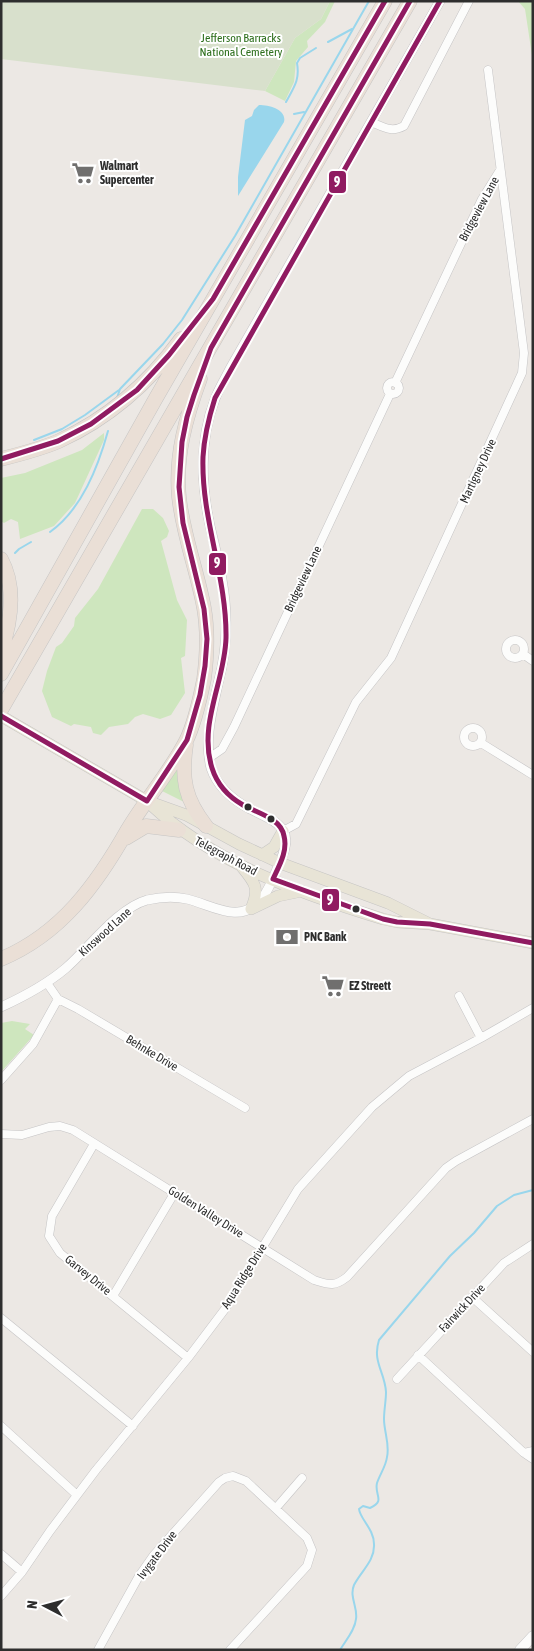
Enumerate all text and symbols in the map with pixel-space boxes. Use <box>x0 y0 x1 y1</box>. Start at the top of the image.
park label: Jefferson Barracks National Cemetery <box>200 31 283 59</box>
place label: Walmart Supercenter <box>99 159 154 187</box>
supermarket icon: Walmart Supercenter <box>70 160 96 186</box>
line badge: 9 <box>328 170 347 194</box>
text: 9 <box>334 174 341 190</box>
street label: Bridgeview Lane <box>456 174 502 244</box>
street label: Martigney Drive <box>457 437 499 505</box>
street label: Bridgeview Lane <box>282 544 324 614</box>
line badge: 9 <box>208 552 227 576</box>
text: 9 <box>214 555 221 571</box>
unlabelled marker <box>243 802 253 812</box>
unlabelled marker <box>266 814 276 824</box>
street label: Telegraph Road <box>192 834 260 878</box>
line badge: 9 <box>321 888 340 912</box>
text: 9 <box>327 892 334 908</box>
unlabelled marker <box>351 904 361 914</box>
street label: Kinswood Lane <box>76 905 134 959</box>
bank icon: PNC Bank <box>274 924 300 950</box>
place label: PNC Bank <box>304 930 347 944</box>
supermarket icon: EZ Streett <box>320 973 346 999</box>
place label: EZ Streett <box>349 979 391 993</box>
street label: Behnke Drive <box>123 1032 181 1074</box>
street label: Golden Valley Drive <box>166 1183 246 1241</box>
street label: Aqua Ridge Drive <box>218 1241 270 1311</box>
street label: Garvey Drive <box>62 1252 114 1298</box>
street label: Fairwick Drive <box>436 1281 488 1335</box>
street label: Ivygate Drive <box>134 1528 180 1582</box>
north arrow <box>20 1581 70 1631</box>
text: N <box>24 1600 40 1610</box>

